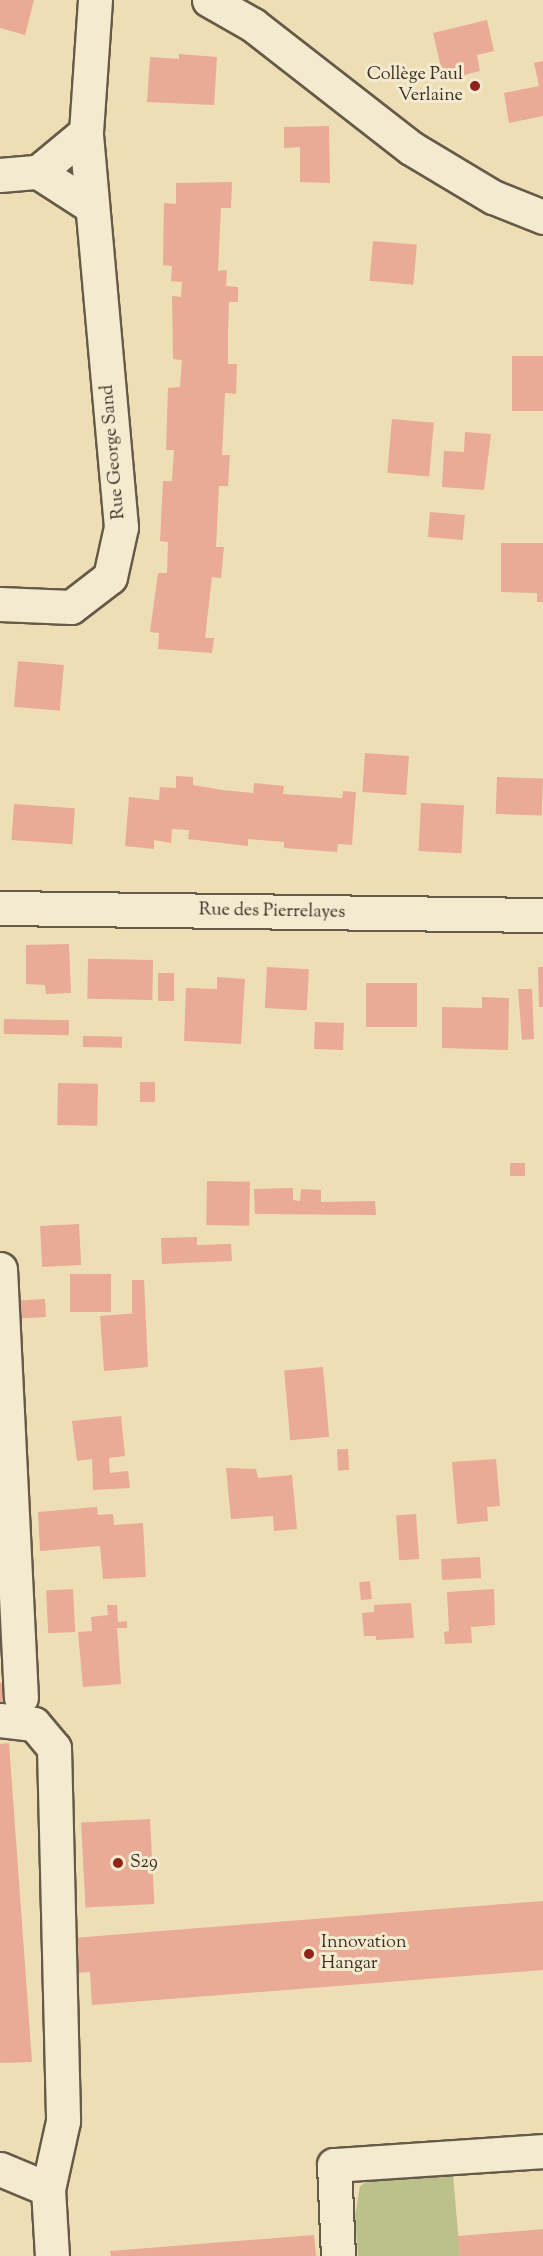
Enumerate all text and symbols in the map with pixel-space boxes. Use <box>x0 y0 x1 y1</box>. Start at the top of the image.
place label: Collège Paul Verlaine <box>367 65 463 107</box>
marker: Collège Paul Verlaine <box>468 79 482 93</box>
street label: Rue George Sand <box>97 384 131 520</box>
street label: Rue des Pierrelayes <box>199 900 345 924</box>
place label: S29 <box>130 1852 158 1874</box>
marker: S29 <box>111 1856 125 1870</box>
place label: Innovation Hangar <box>321 1933 407 1976</box>
marker: Innovation Hangar <box>302 1947 316 1961</box>

